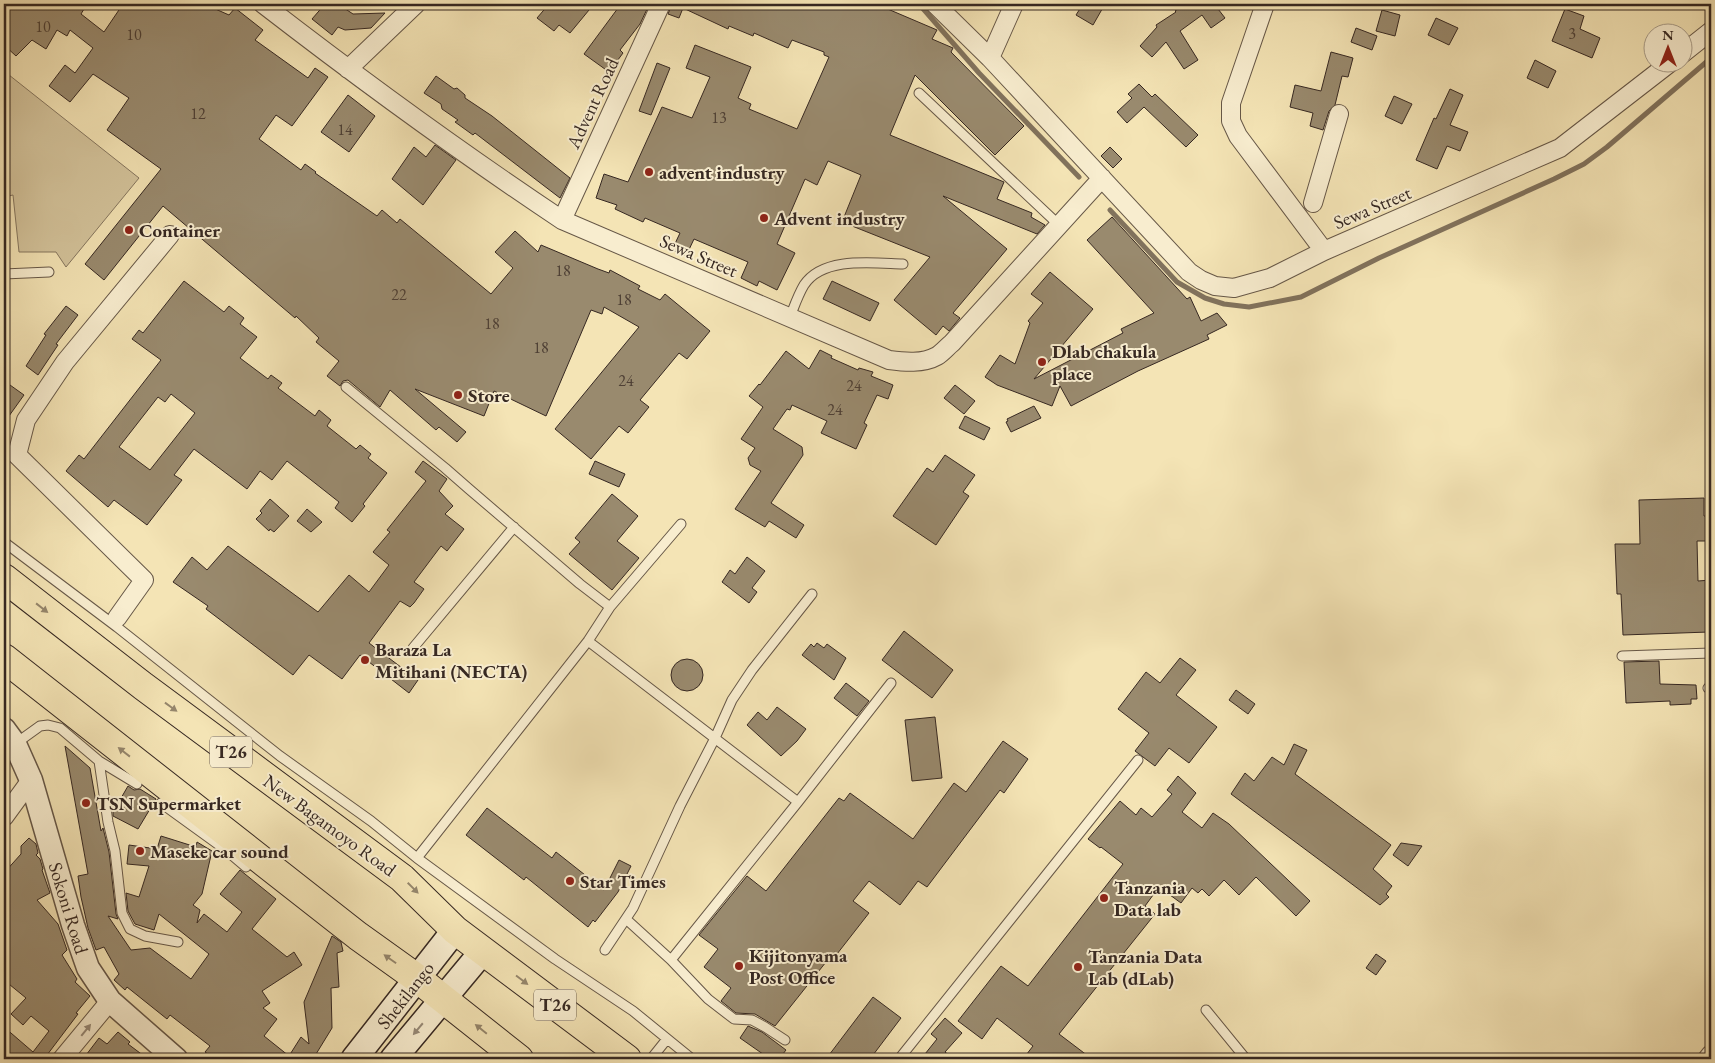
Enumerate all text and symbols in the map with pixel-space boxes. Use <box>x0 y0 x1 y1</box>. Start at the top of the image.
house number: 10 <box>35 16 51 37</box>
north arrow <box>1642 22 1692 72</box>
house number: 3 <box>1568 23 1576 44</box>
house number: 10 <box>126 24 142 45</box>
text: N <box>1662 26 1674 44</box>
street label: Advent Road <box>560 53 625 154</box>
house number: 12 <box>190 103 206 124</box>
house number: 13 <box>711 107 727 128</box>
house number: 14 <box>337 119 353 140</box>
place label: advent industry <box>659 160 785 185</box>
marker: advent industry <box>643 166 655 178</box>
street label: Sewa Street <box>1330 180 1415 235</box>
place label: Advent industry <box>773 206 905 231</box>
marker: Advent industry <box>758 212 770 224</box>
place label: Container <box>139 218 220 243</box>
marker: Container <box>123 224 135 236</box>
street label: Sewa Street <box>656 228 742 283</box>
house number: 18 <box>555 260 571 281</box>
house number: 22 <box>391 284 407 305</box>
house number: 18 <box>616 289 632 310</box>
house number: 18 <box>484 313 500 334</box>
house number: 18 <box>533 337 549 358</box>
place label: Dlab chakula place <box>1052 339 1157 386</box>
marker: Dlab chakula place <box>1036 356 1048 368</box>
house number: 24 <box>618 370 634 391</box>
house number: 24 <box>846 375 862 396</box>
place label: Store <box>468 383 510 408</box>
marker: Store <box>452 389 464 401</box>
house number: 24 <box>827 399 843 420</box>
one-way arrow <box>35 602 48 613</box>
place label: Baraza La Mitihani (NECTA) <box>375 637 527 684</box>
marker: Baraza La Mitihani (NECTA) <box>359 654 371 666</box>
one-way arrow <box>164 702 178 712</box>
road number: T26 <box>210 736 252 768</box>
one-way arrow <box>117 747 131 757</box>
street label: New Bagamoyo Road <box>258 769 401 882</box>
place label: TSN Supermarket <box>96 791 241 816</box>
marker: TSN Supermarket <box>80 797 92 809</box>
place label: Maseke car sound <box>150 839 289 864</box>
marker: Maseke car sound <box>134 845 146 857</box>
street label: Sokoni Road <box>43 859 94 957</box>
place label: Star Times <box>580 869 666 894</box>
marker: Star Times <box>564 875 576 887</box>
place label: Tanzania Data lab <box>1114 875 1186 922</box>
one-way arrow <box>406 882 418 894</box>
marker: Tanzania Data lab <box>1098 892 1110 904</box>
place label: Kijitonyama Post Office <box>749 943 848 990</box>
place label: Tanzania Data Lab (dLab) <box>1088 944 1203 991</box>
one-way arrow <box>384 954 397 964</box>
street label: Shekilango <box>371 956 440 1034</box>
marker: Kijitonyama Post Office <box>733 960 745 972</box>
marker: Tanzania Data Lab (dLab) <box>1072 961 1084 973</box>
one-way arrow <box>515 975 528 986</box>
road number: T26 <box>534 990 576 1020</box>
one-way arrow <box>413 1022 424 1035</box>
one-way arrow <box>81 1024 92 1037</box>
one-way arrow <box>475 1024 488 1035</box>

